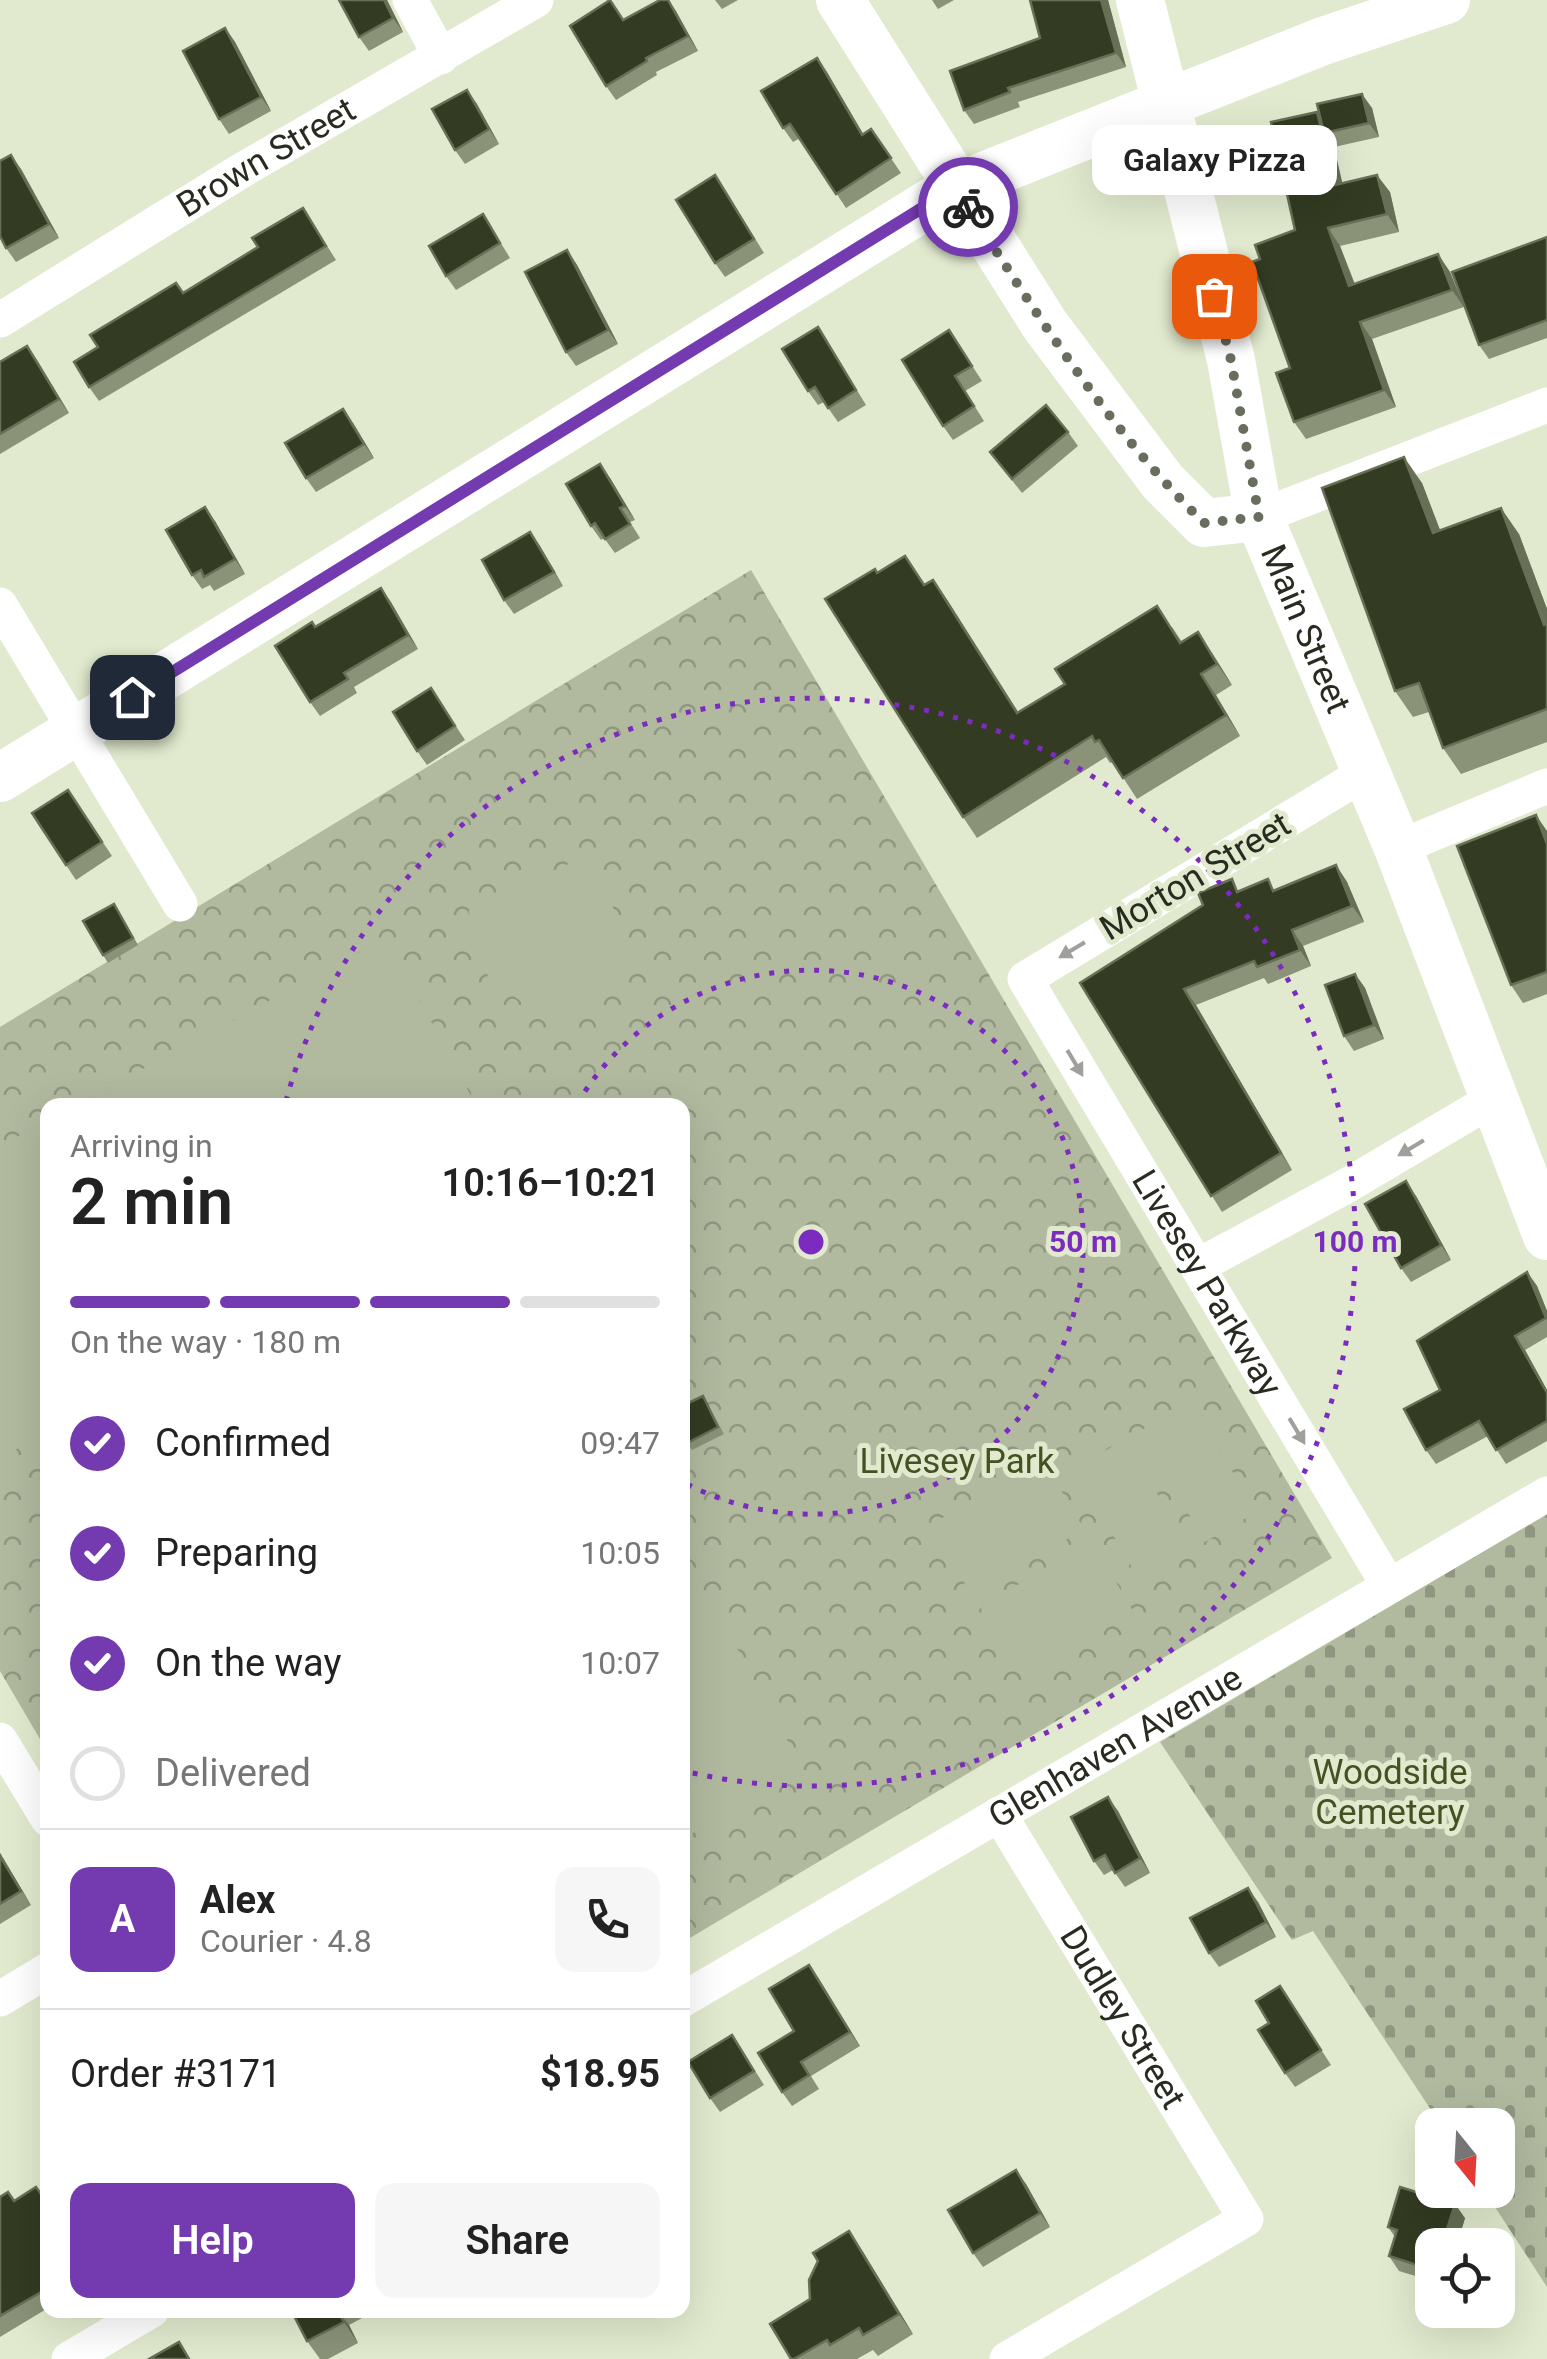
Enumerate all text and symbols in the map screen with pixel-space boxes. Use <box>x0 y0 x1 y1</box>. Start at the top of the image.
street label: Brown Street <box>170 89 363 226</box>
callout: Galaxy Pizza <box>1092 126 1336 196</box>
text: Galaxy Pizza <box>1123 141 1306 179</box>
courier <box>918 157 1018 257</box>
icon: bike <box>941 180 996 235</box>
pin <box>1172 254 1257 339</box>
icon: bag <box>1187 269 1242 324</box>
street label: Main Street <box>1252 539 1359 719</box>
pin <box>90 655 175 740</box>
icon: home <box>105 670 160 725</box>
street label: Morton Street <box>1093 804 1298 949</box>
one-way arrow <box>1058 941 1086 958</box>
one-way arrow <box>1066 1049 1083 1077</box>
text: Arriving in <box>70 1127 213 1165</box>
one-way arrow <box>1397 1139 1425 1156</box>
text: 10:16–10:21 <box>441 1161 660 1205</box>
street label: Livesey Parkway <box>1123 1163 1291 1404</box>
text: 2 min <box>70 1164 233 1240</box>
centre of rings <box>793 1224 829 1260</box>
text: 50 m <box>1049 1224 1117 1259</box>
text: 100 m <box>1312 1224 1398 1259</box>
text: On the way · 180 m <box>70 1323 341 1361</box>
icon: check <box>70 1416 125 1471</box>
one-way arrow <box>1288 1417 1305 1445</box>
text: Confirmed <box>155 1421 331 1465</box>
text: 09:47 <box>580 1424 660 1462</box>
park label: Livesey Park <box>860 1441 1055 1482</box>
icon: check <box>70 1526 125 1581</box>
text: Preparing <box>155 1531 318 1575</box>
text: 10:05 <box>580 1534 660 1572</box>
icon: check <box>70 1636 125 1691</box>
text: On the way <box>155 1641 341 1685</box>
text: 10:07 <box>580 1644 660 1682</box>
street label: Glenhaven Avenue <box>982 1657 1249 1837</box>
text: Delivered <box>155 1751 311 1795</box>
park label: Woodside Cemetery <box>1312 1752 1468 1833</box>
button: phone <box>555 1867 660 1972</box>
text: Alex <box>200 1878 275 1922</box>
text: A <box>110 1897 135 1941</box>
street label: Dudley Street <box>1051 1919 1194 2116</box>
text: Courier · 4.8 <box>200 1922 372 1960</box>
text: Order #3171 <box>70 2052 281 2096</box>
text: $18.95 <box>540 2052 660 2096</box>
north arrow <box>1415 2108 1515 2208</box>
map controls <box>1415 2108 1515 2328</box>
button: Help <box>70 2183 355 2298</box>
button: Share <box>375 2183 660 2298</box>
button: locate <box>1415 2228 1515 2328</box>

